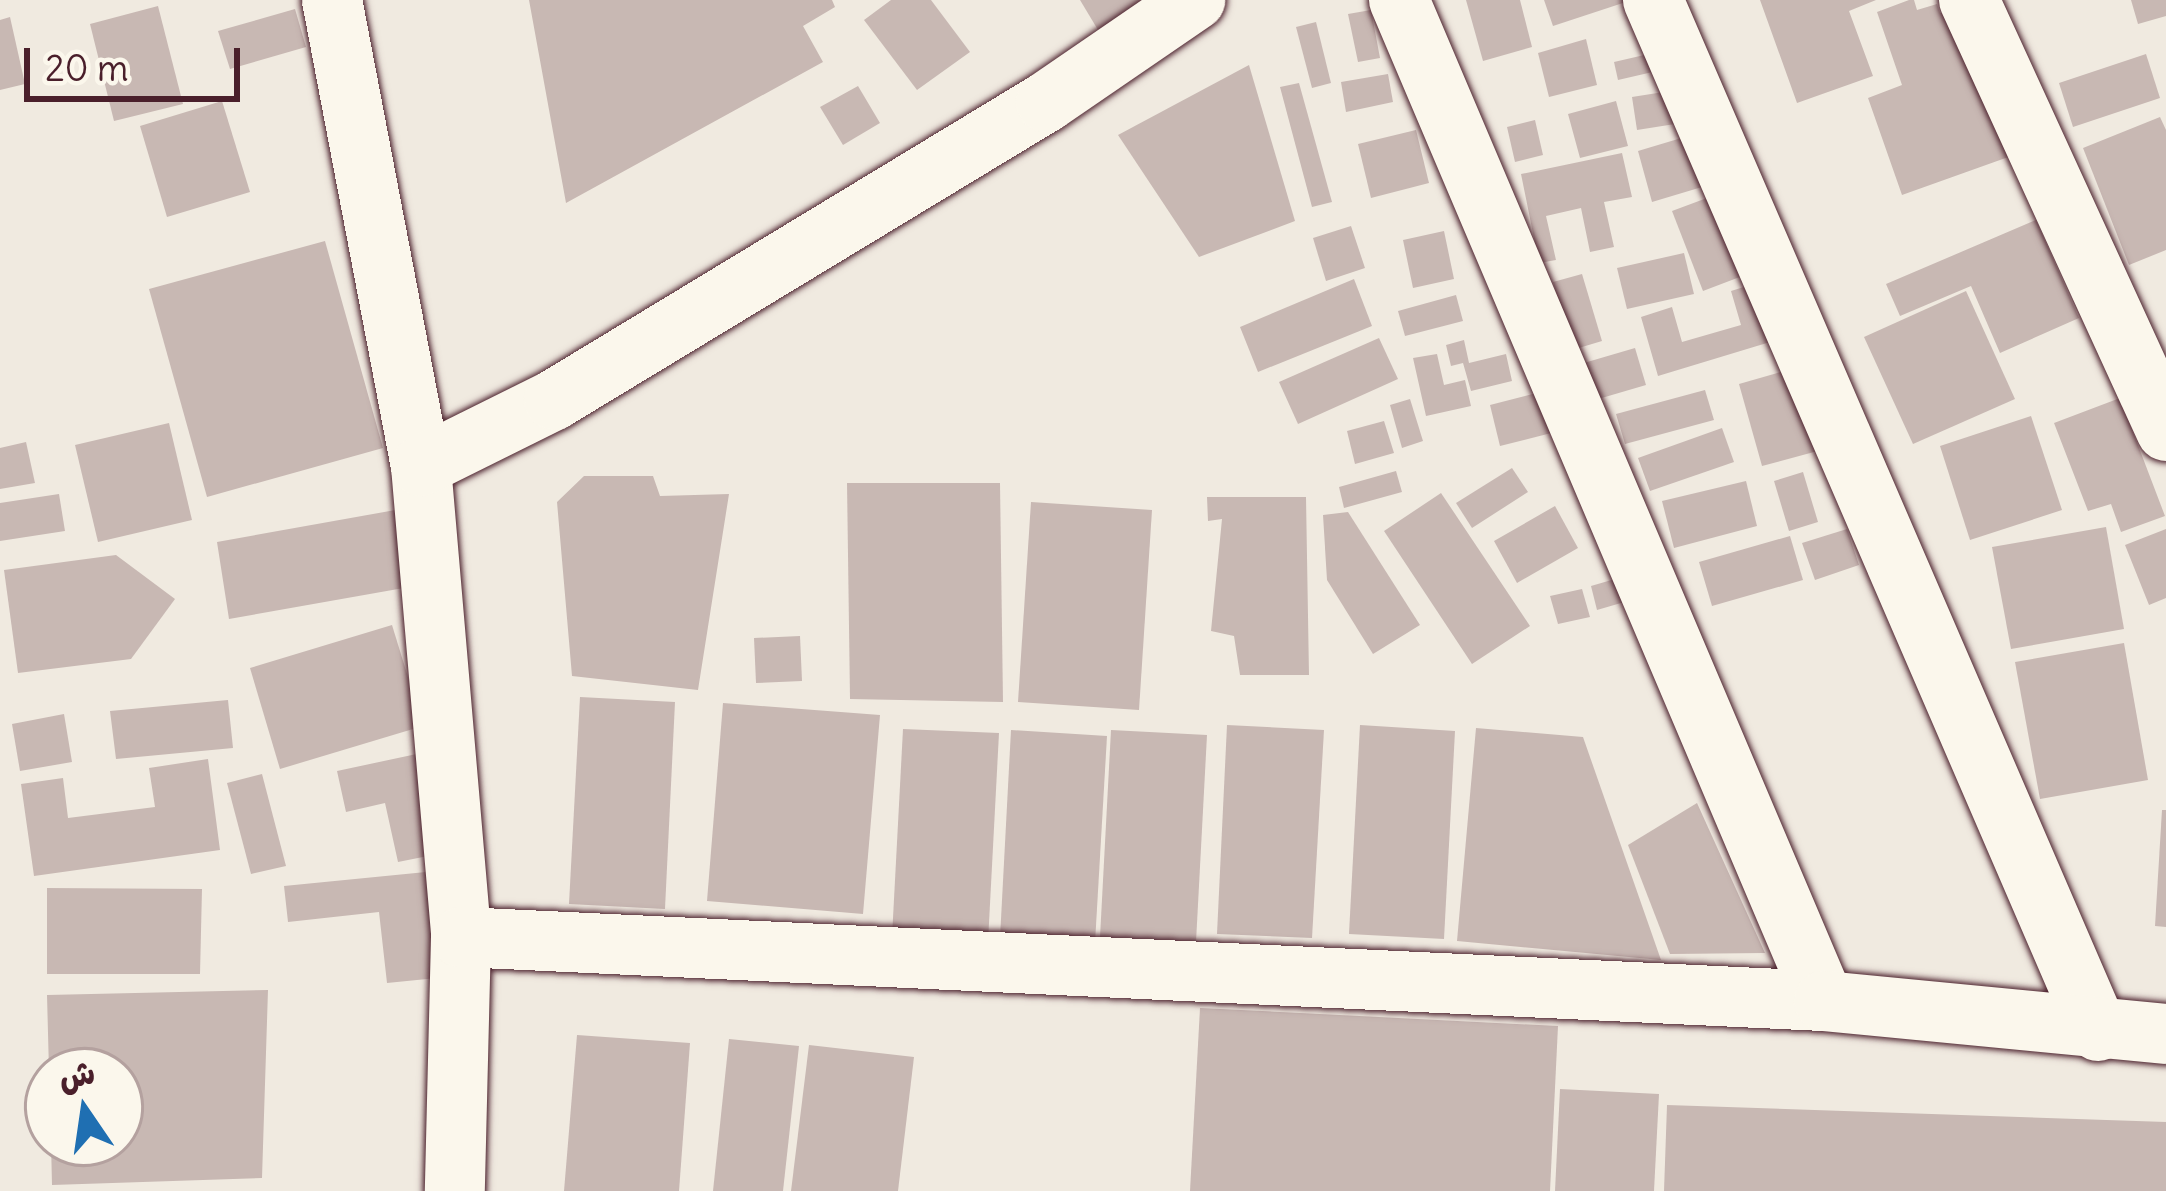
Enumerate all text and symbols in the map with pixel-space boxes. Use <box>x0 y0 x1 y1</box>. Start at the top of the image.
scale bar <box>30 24 246 98</box>
text: 20 m <box>45 46 129 91</box>
north arrow <box>24 1047 144 1167</box>
text: ش <box>54 1050 99 1099</box>

